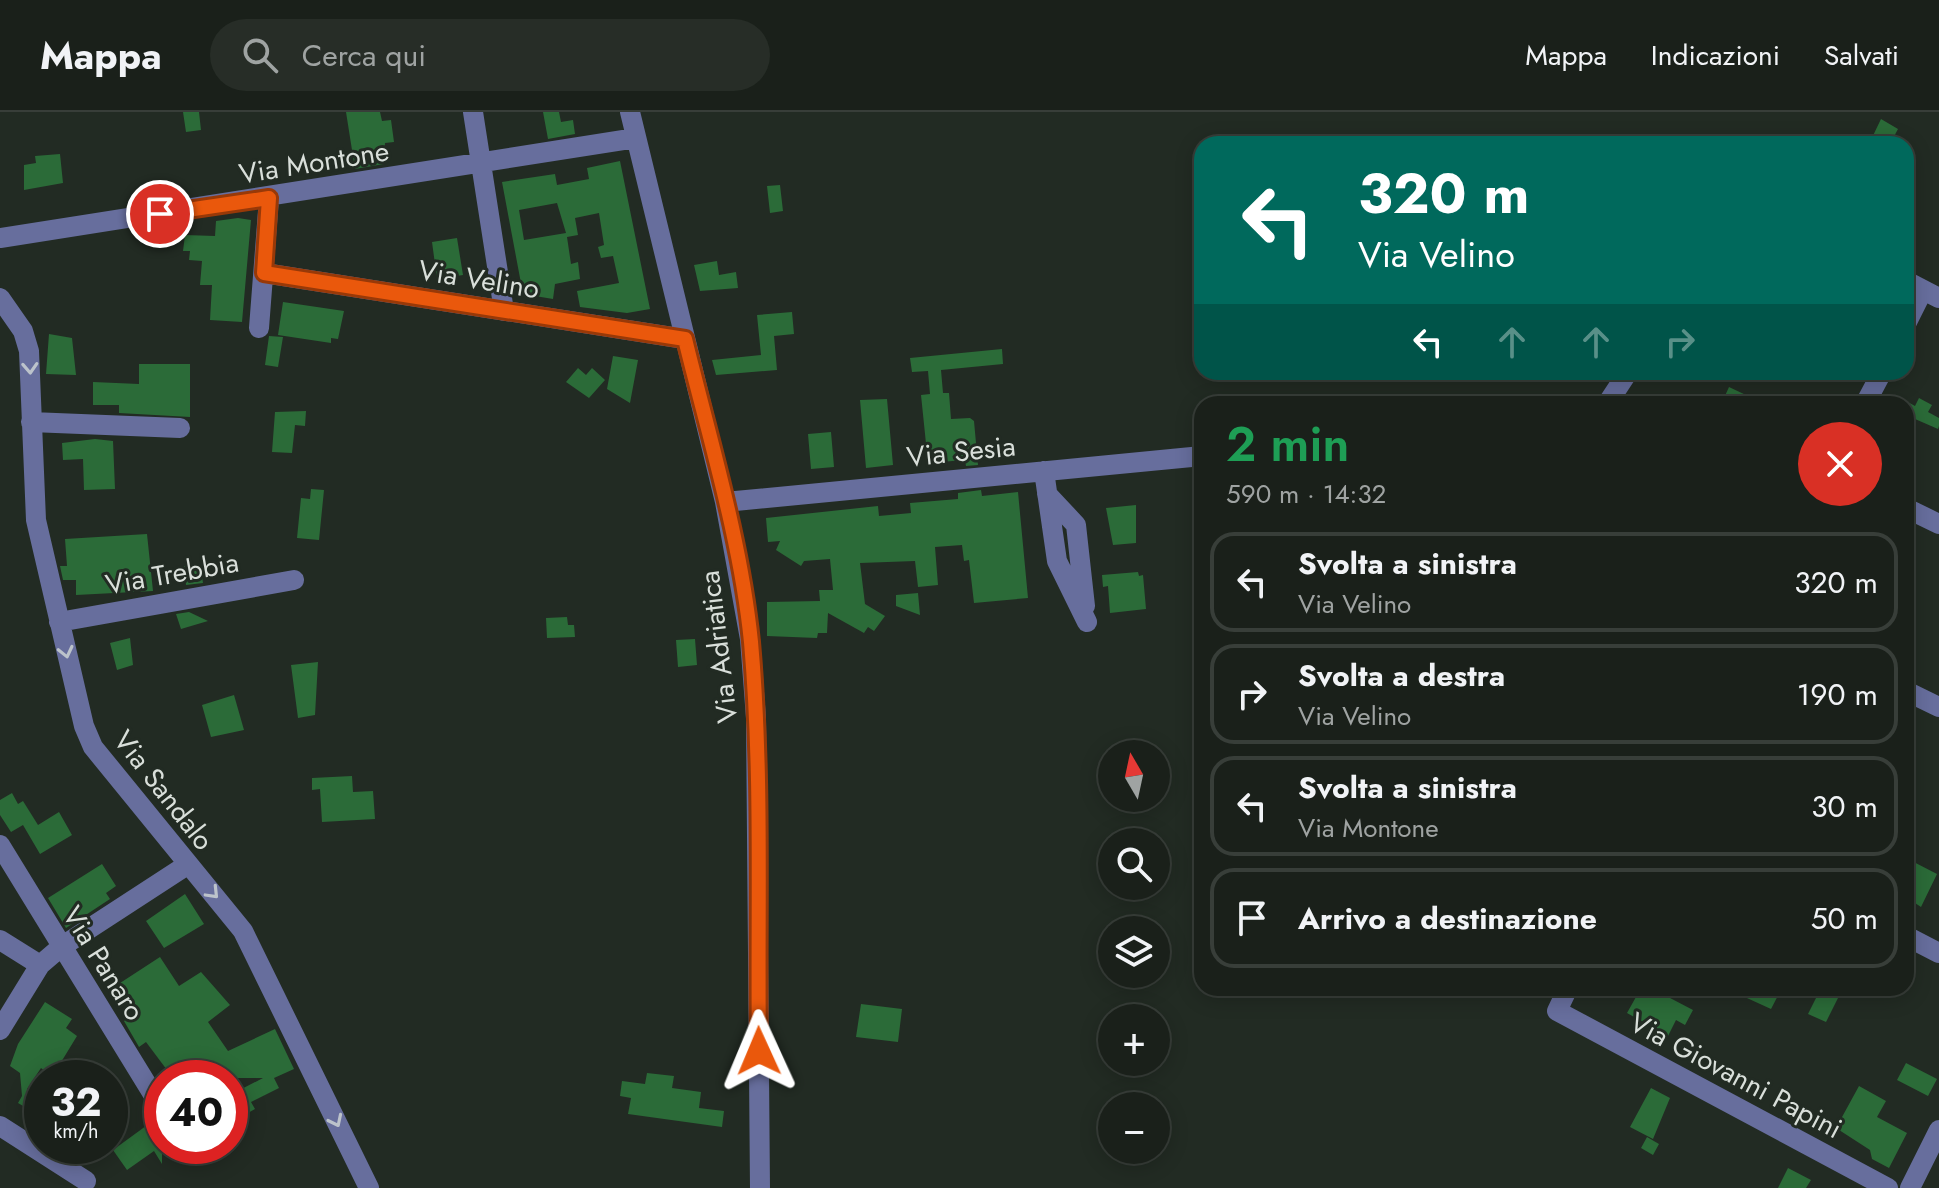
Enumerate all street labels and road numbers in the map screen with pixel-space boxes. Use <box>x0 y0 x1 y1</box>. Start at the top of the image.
street label: Via Montone <box>236 130 392 195</box>
street label: Via Velino <box>415 250 542 309</box>
street label: Via Sesia <box>904 425 1018 478</box>
street label: Via Trebbia <box>102 542 242 605</box>
street label: Via Adriatica <box>689 568 748 726</box>
street label: Via Sandalo <box>104 722 224 859</box>
street label: Via Panaro <box>52 898 155 1029</box>
street label: Via Giovanni Papini <box>1622 1002 1849 1149</box>

